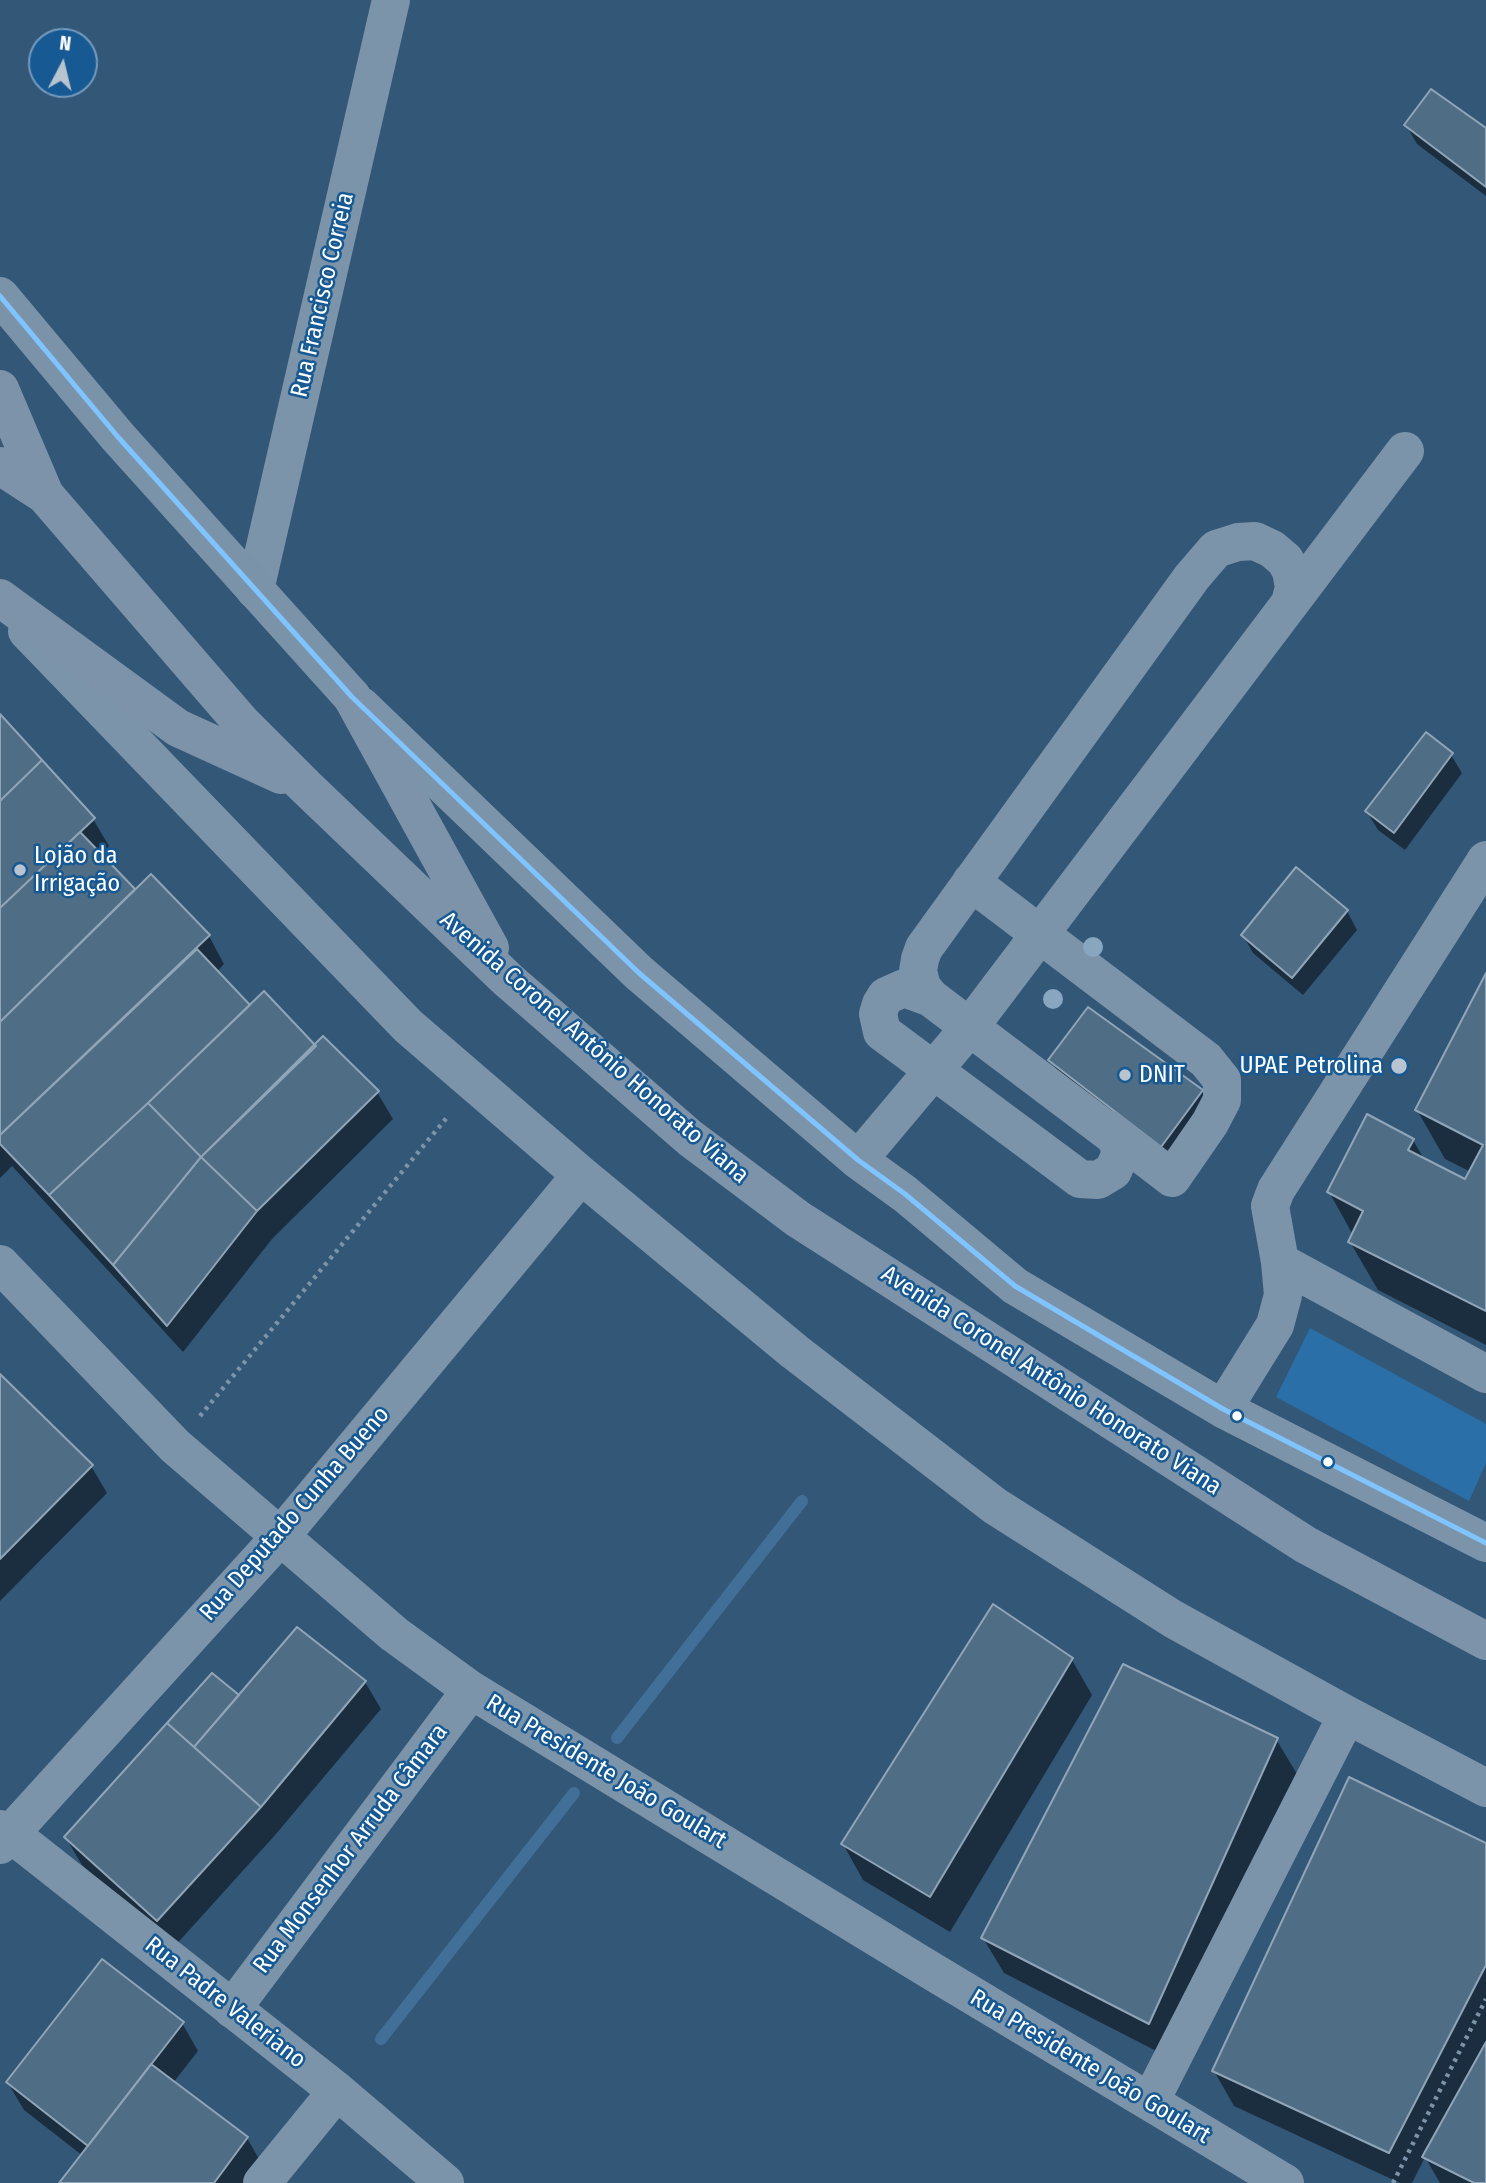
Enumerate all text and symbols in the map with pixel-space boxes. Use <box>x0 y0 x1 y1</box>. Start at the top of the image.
north arrow <box>28 28 98 98</box>
text: N <box>58 32 72 56</box>
street label: Rua Francisco Correia <box>285 190 361 400</box>
place label: Lojão da Irrigação <box>34 842 120 898</box>
marker: Lojão da Irrigação <box>12 862 28 878</box>
street label: Avenida Coronel Antônio Honorato Viana <box>434 906 754 1190</box>
place label: UPAE Petrolina <box>1240 1052 1383 1080</box>
marker: UPAE Petrolina <box>1389 1056 1409 1076</box>
place label: DNIT <box>1139 1061 1185 1089</box>
marker: DNIT <box>1117 1067 1133 1083</box>
street label: Avenida Coronel Antônio Honorato Viana <box>876 1260 1226 1502</box>
street label: Rua Deputado Cunha Bueno <box>194 1401 396 1627</box>
unlabelled marker <box>1230 1409 1244 1423</box>
unlabelled marker <box>1321 1455 1335 1469</box>
street label: Rua Presidente João Goulart <box>481 1689 731 1855</box>
street label: Rua Monsenhor Arruda Câmara <box>248 1719 454 1979</box>
street label: Rua Padre Valeriano <box>139 1931 311 2075</box>
street label: Rua Presidente João Goulart <box>965 1984 1215 2150</box>

